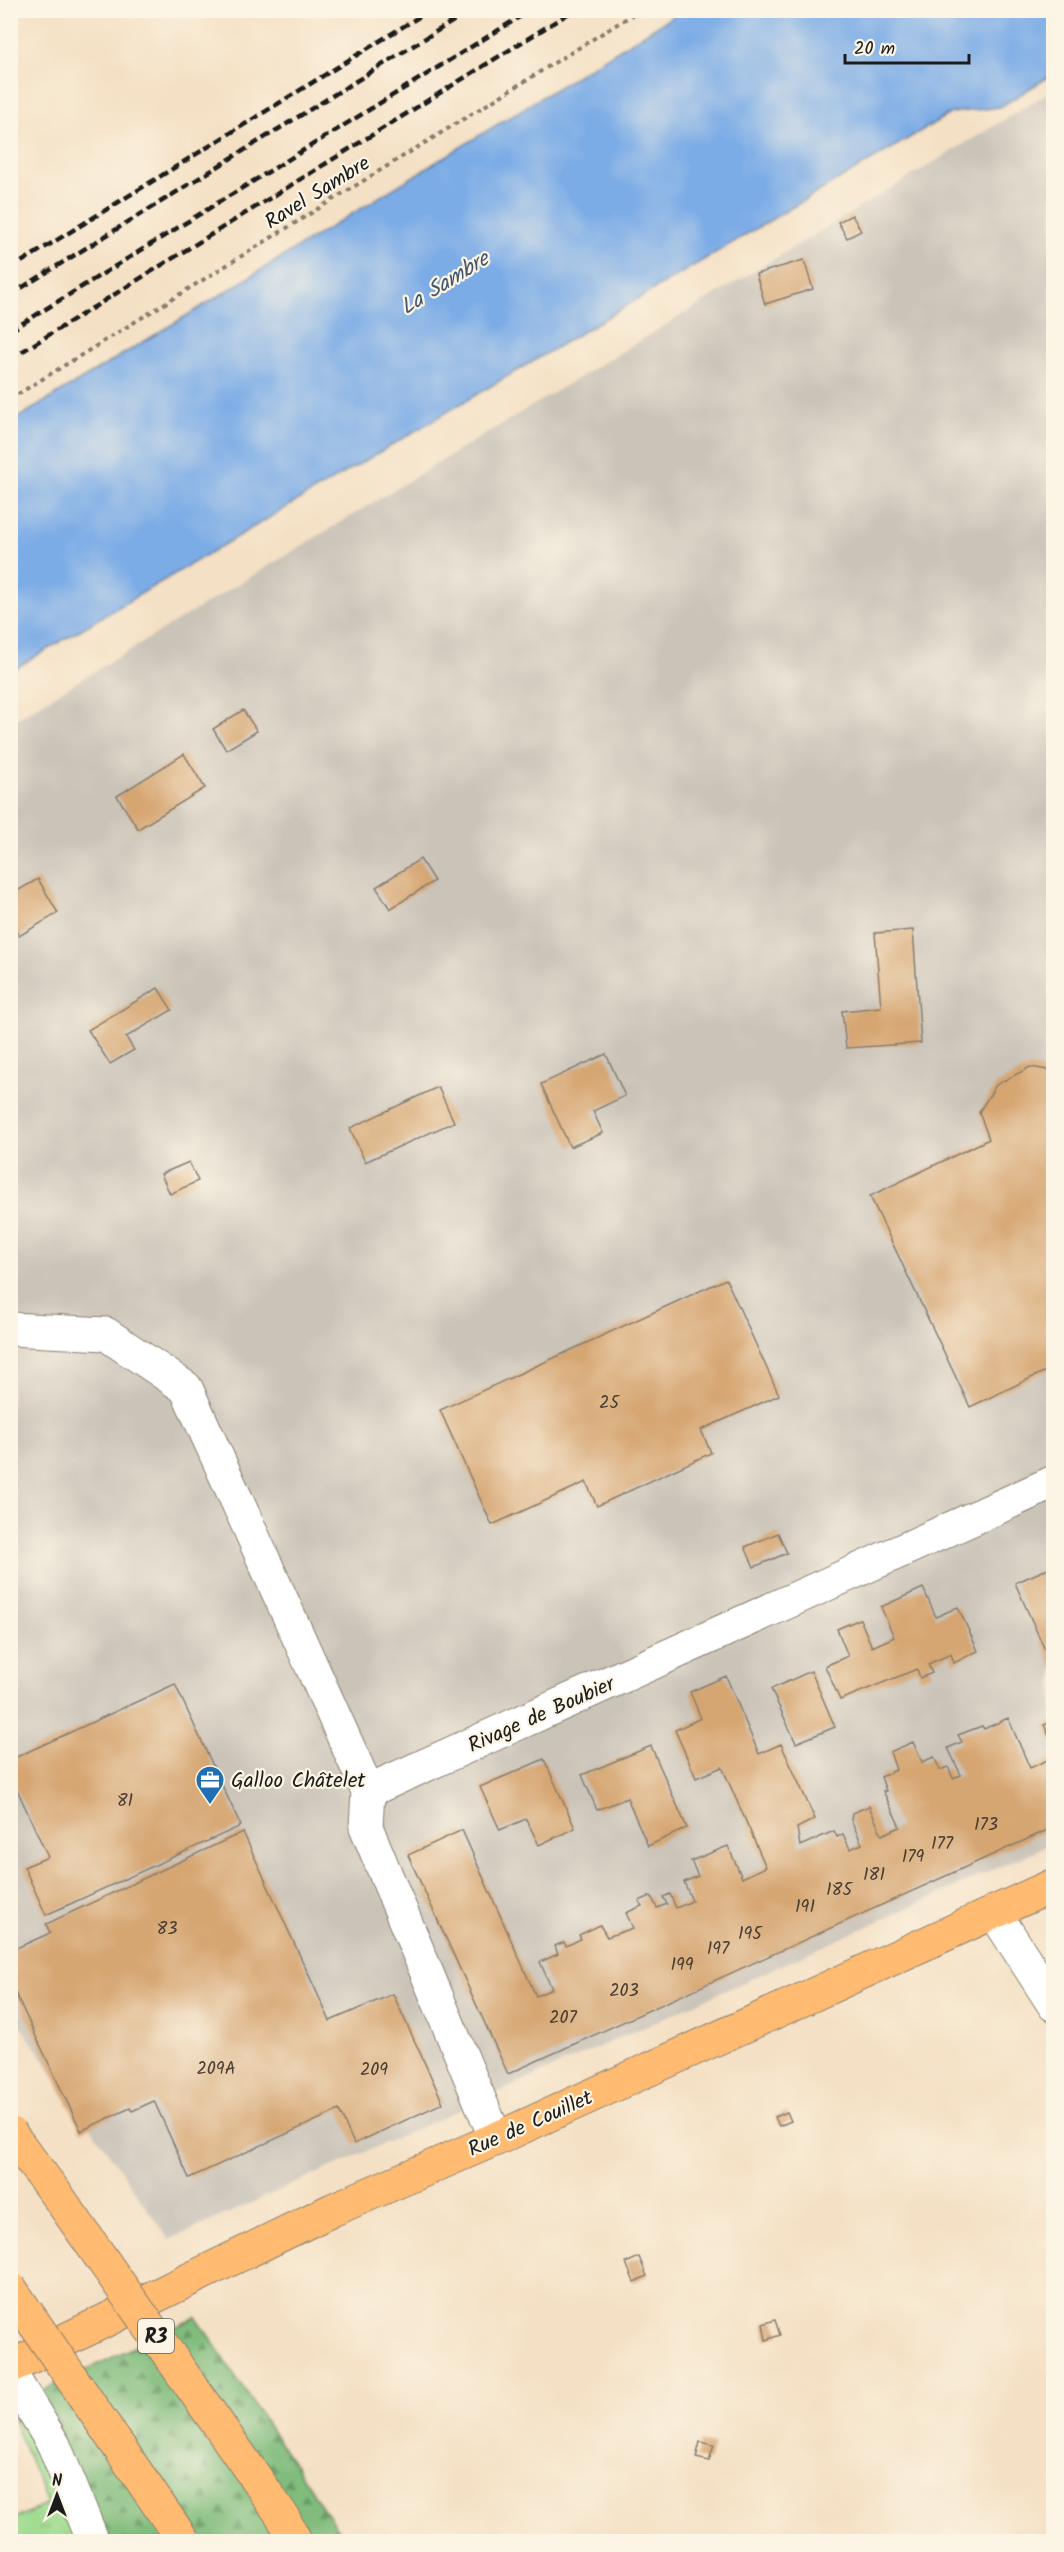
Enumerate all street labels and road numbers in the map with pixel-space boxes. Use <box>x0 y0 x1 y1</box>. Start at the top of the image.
street label: Ravel Sambre <box>259 147 378 239</box>
street label: Rivage de Boubier <box>463 1668 621 1762</box>
street label: Rue de Couillet <box>463 2082 599 2167</box>
road number: R3 <box>138 2319 174 2353</box>

